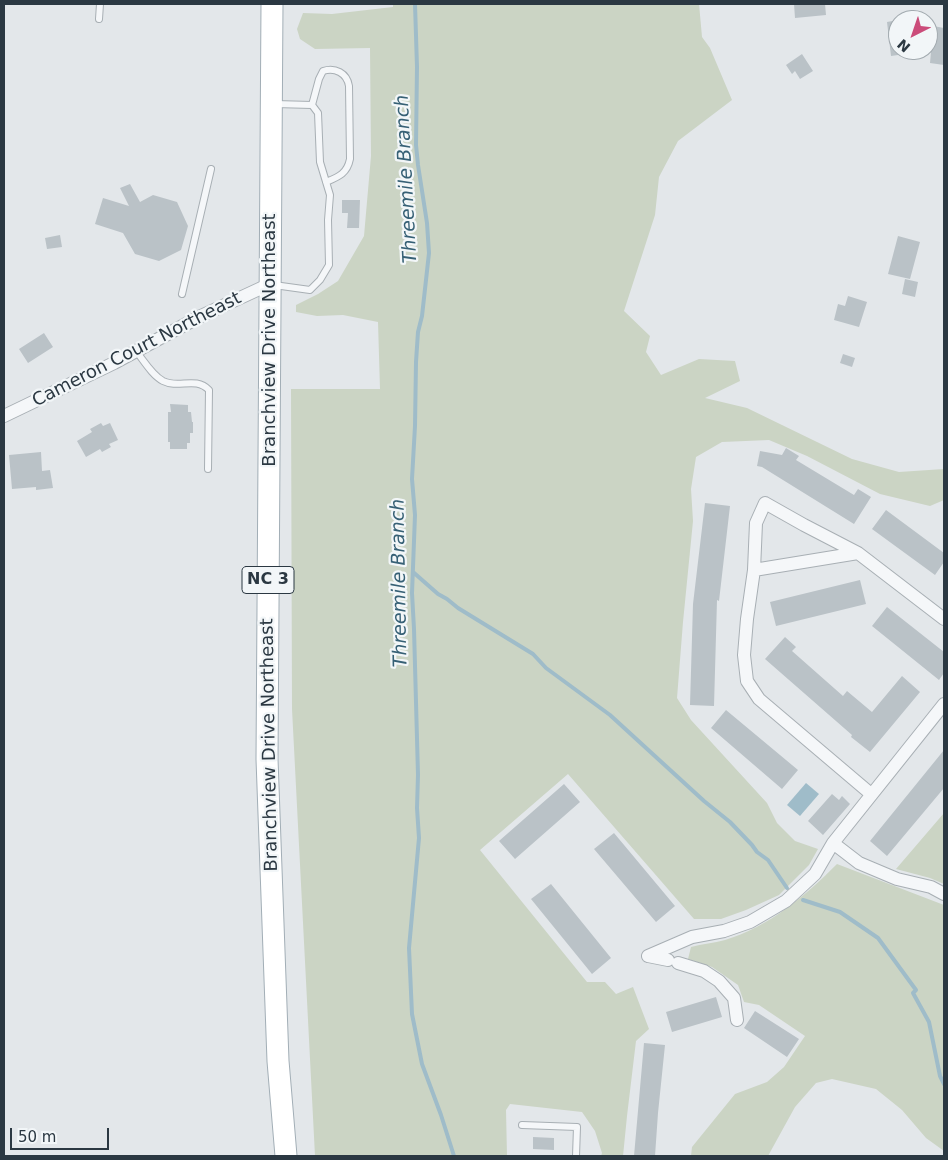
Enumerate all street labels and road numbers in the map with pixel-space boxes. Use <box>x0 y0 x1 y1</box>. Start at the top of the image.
street label: Branchview Drive Northeast <box>259 213 281 467</box>
street label: Cameron Court Northeast <box>29 288 245 412</box>
road number: NC 3 <box>242 566 294 594</box>
street label: Branchview Drive Northeast <box>257 618 283 872</box>

